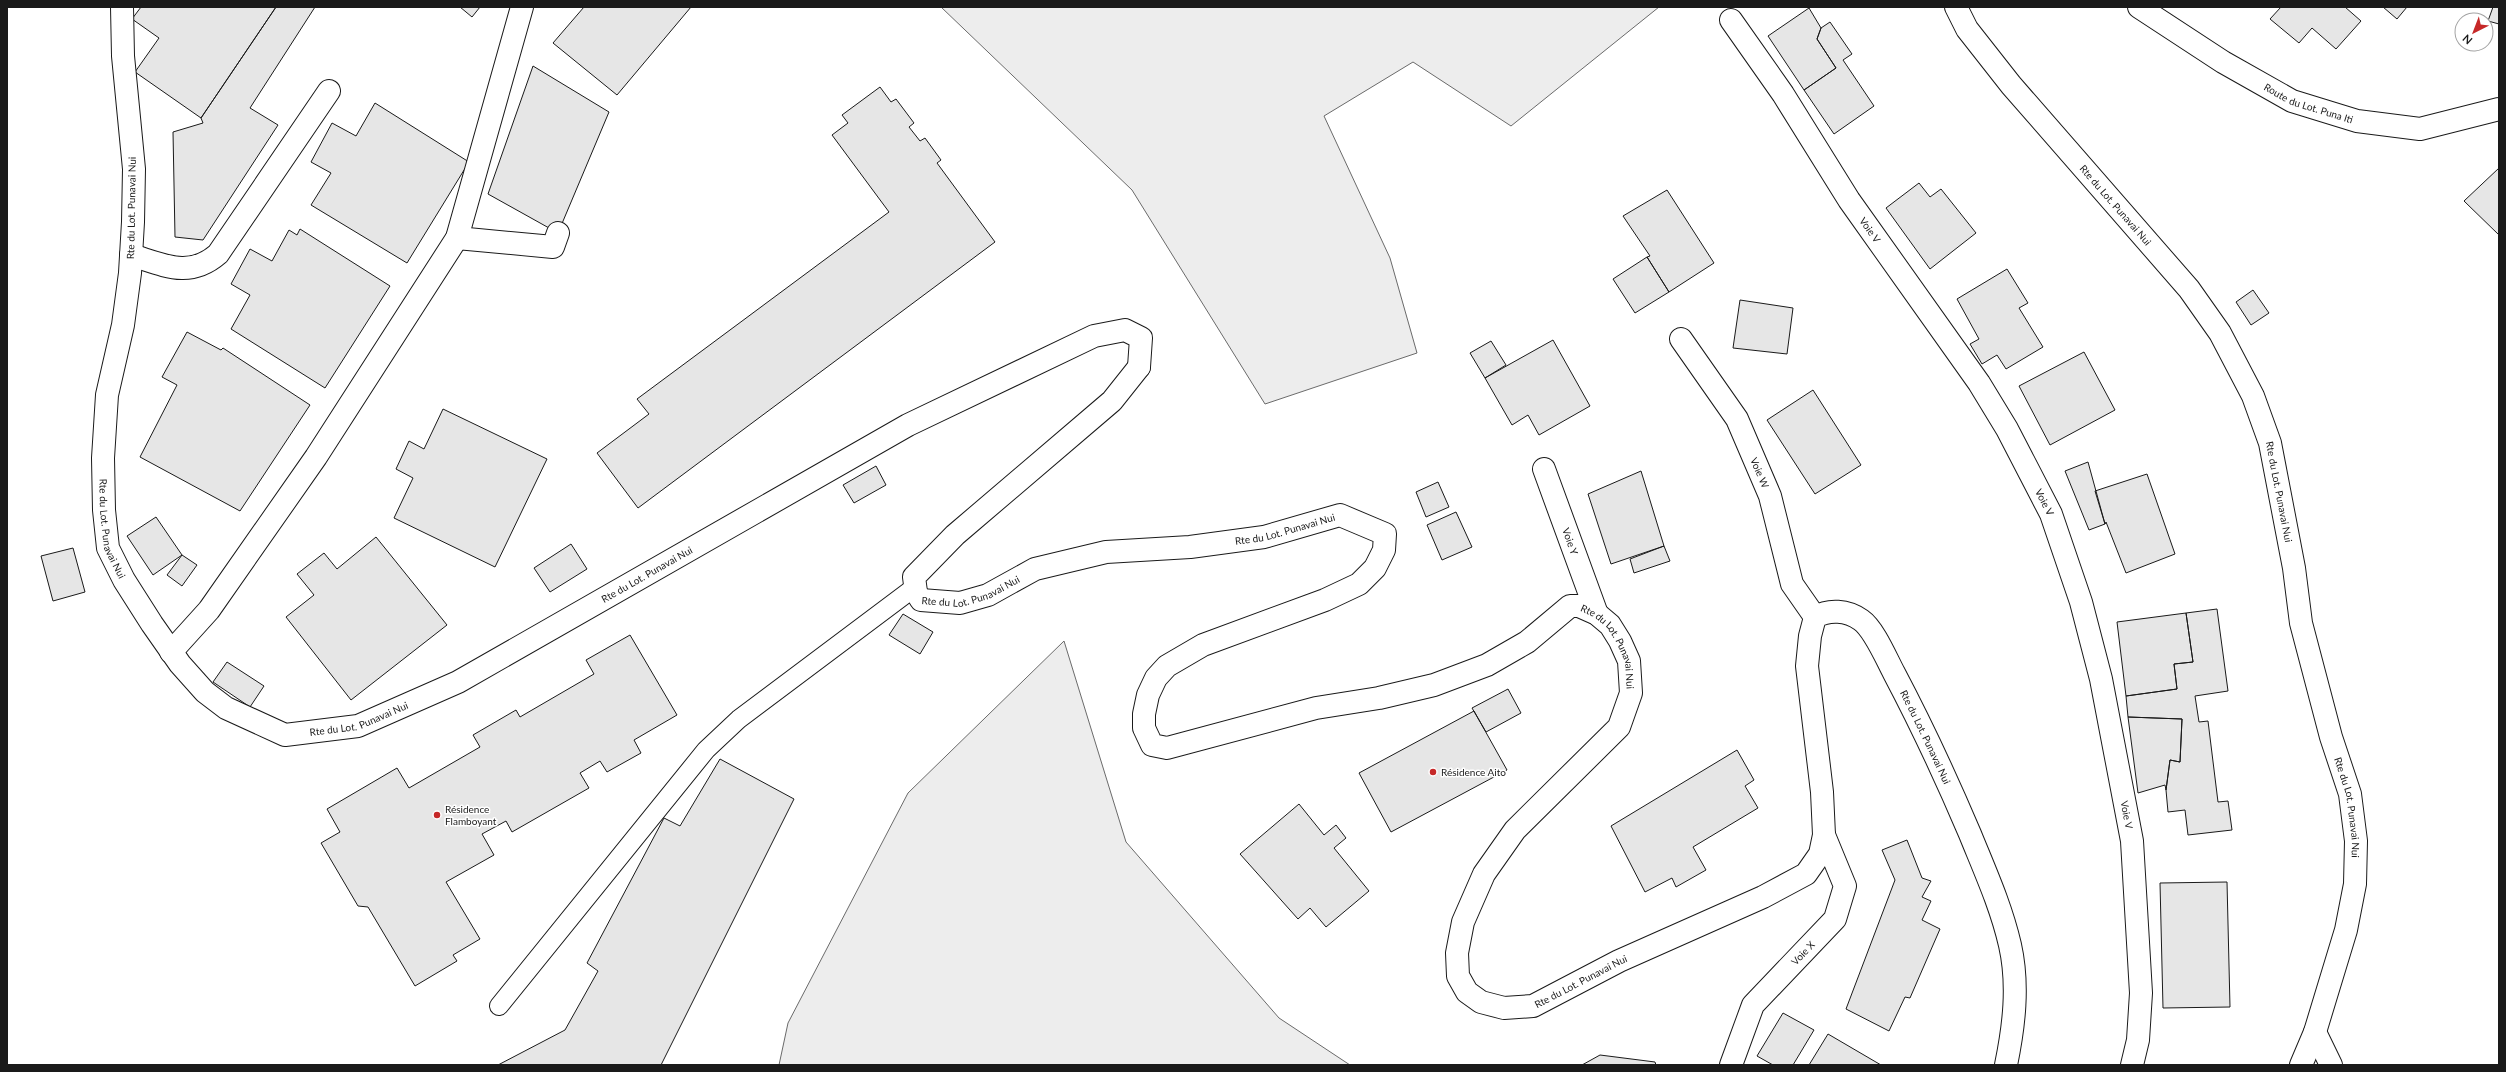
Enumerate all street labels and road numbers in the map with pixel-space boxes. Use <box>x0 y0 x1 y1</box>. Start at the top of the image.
street label: Route du Lot. Puna Iti <box>2262 80 2355 125</box>
street label: Rte du Lot. Punavai Nui <box>124 157 138 259</box>
street label: Rte du Lot. Punavai Nui <box>2077 162 2154 248</box>
street label: Voie V <box>1857 215 1883 245</box>
street label: Rte du Lot. Punavai Nui <box>2264 440 2295 543</box>
street label: Voie W <box>1748 455 1772 490</box>
street label: Rte du Lot. Punavai Nui <box>97 478 128 580</box>
street label: Voie V <box>2033 487 2057 518</box>
street label: Rte du Lot. Punavai Nui <box>1234 511 1336 547</box>
street label: Voie Y <box>1560 526 1581 557</box>
street label: Rte du Lot. Punavai Nui <box>599 544 694 605</box>
street label: Rte du Lot. Punavai Nui <box>921 573 1022 609</box>
street label: Rte du Lot. Punavai Nui <box>1579 602 1637 689</box>
street label: Rte du Lot. Punavai Nui <box>1898 688 1953 786</box>
street label: Rte du Lot. Punavai Nui <box>309 699 410 738</box>
street label: Rte du Lot. Punavai Nui <box>2332 756 2362 858</box>
street label: Voie V <box>2118 800 2136 830</box>
street label: Voie X <box>1789 938 1817 967</box>
street label: Rte du Lot. Punavai Nui <box>1532 952 1629 1010</box>

